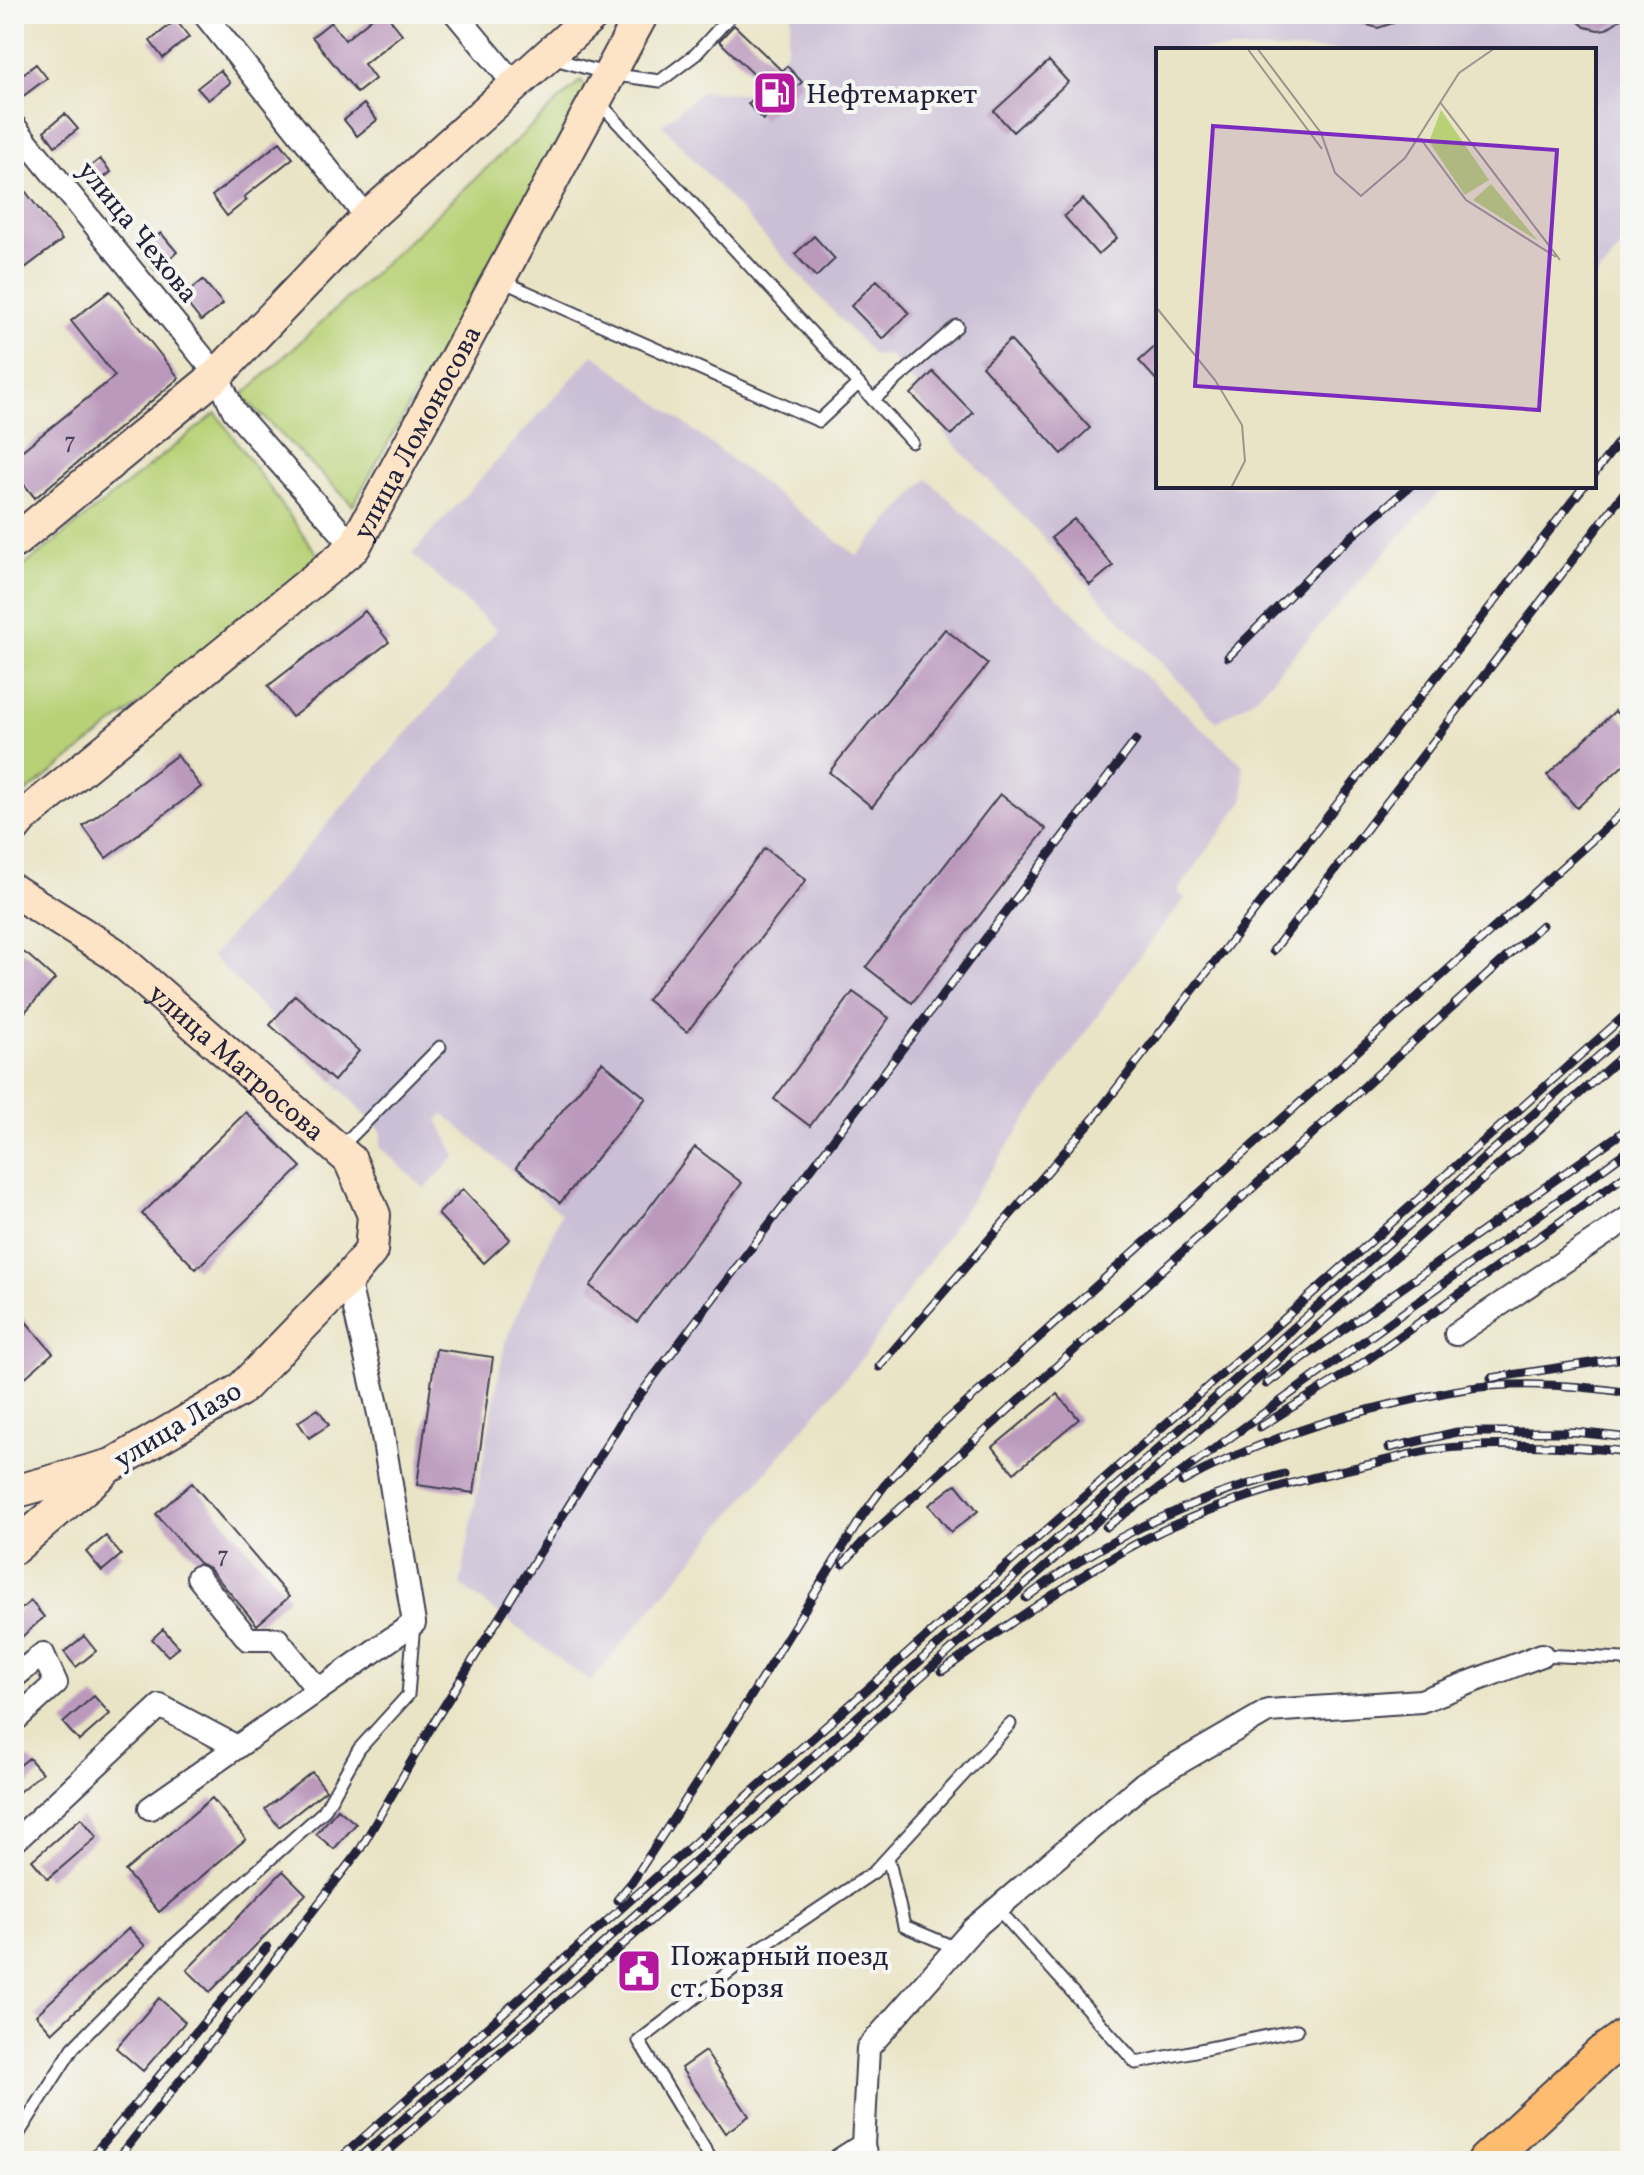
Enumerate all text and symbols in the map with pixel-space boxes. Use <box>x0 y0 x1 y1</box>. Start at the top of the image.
inset map <box>1156 48 1596 488</box>
fuel station icon: Нефтемаркет <box>751 69 799 117</box>
place label: Нефтемаркет <box>806 76 977 115</box>
street label: улица Чехова <box>67 153 207 312</box>
street label: улица Ломоносова <box>344 319 492 548</box>
house number: 7 <box>64 426 76 460</box>
street label: улица Матросова <box>139 976 333 1152</box>
street label: улица Лазо <box>107 1372 250 1480</box>
house number: 7 <box>217 1540 229 1574</box>
place label: Пожарный поезд ст. Борзя <box>670 1938 889 2009</box>
public building icon: Пожарный поезд ст. Борзя <box>615 1947 663 1995</box>

